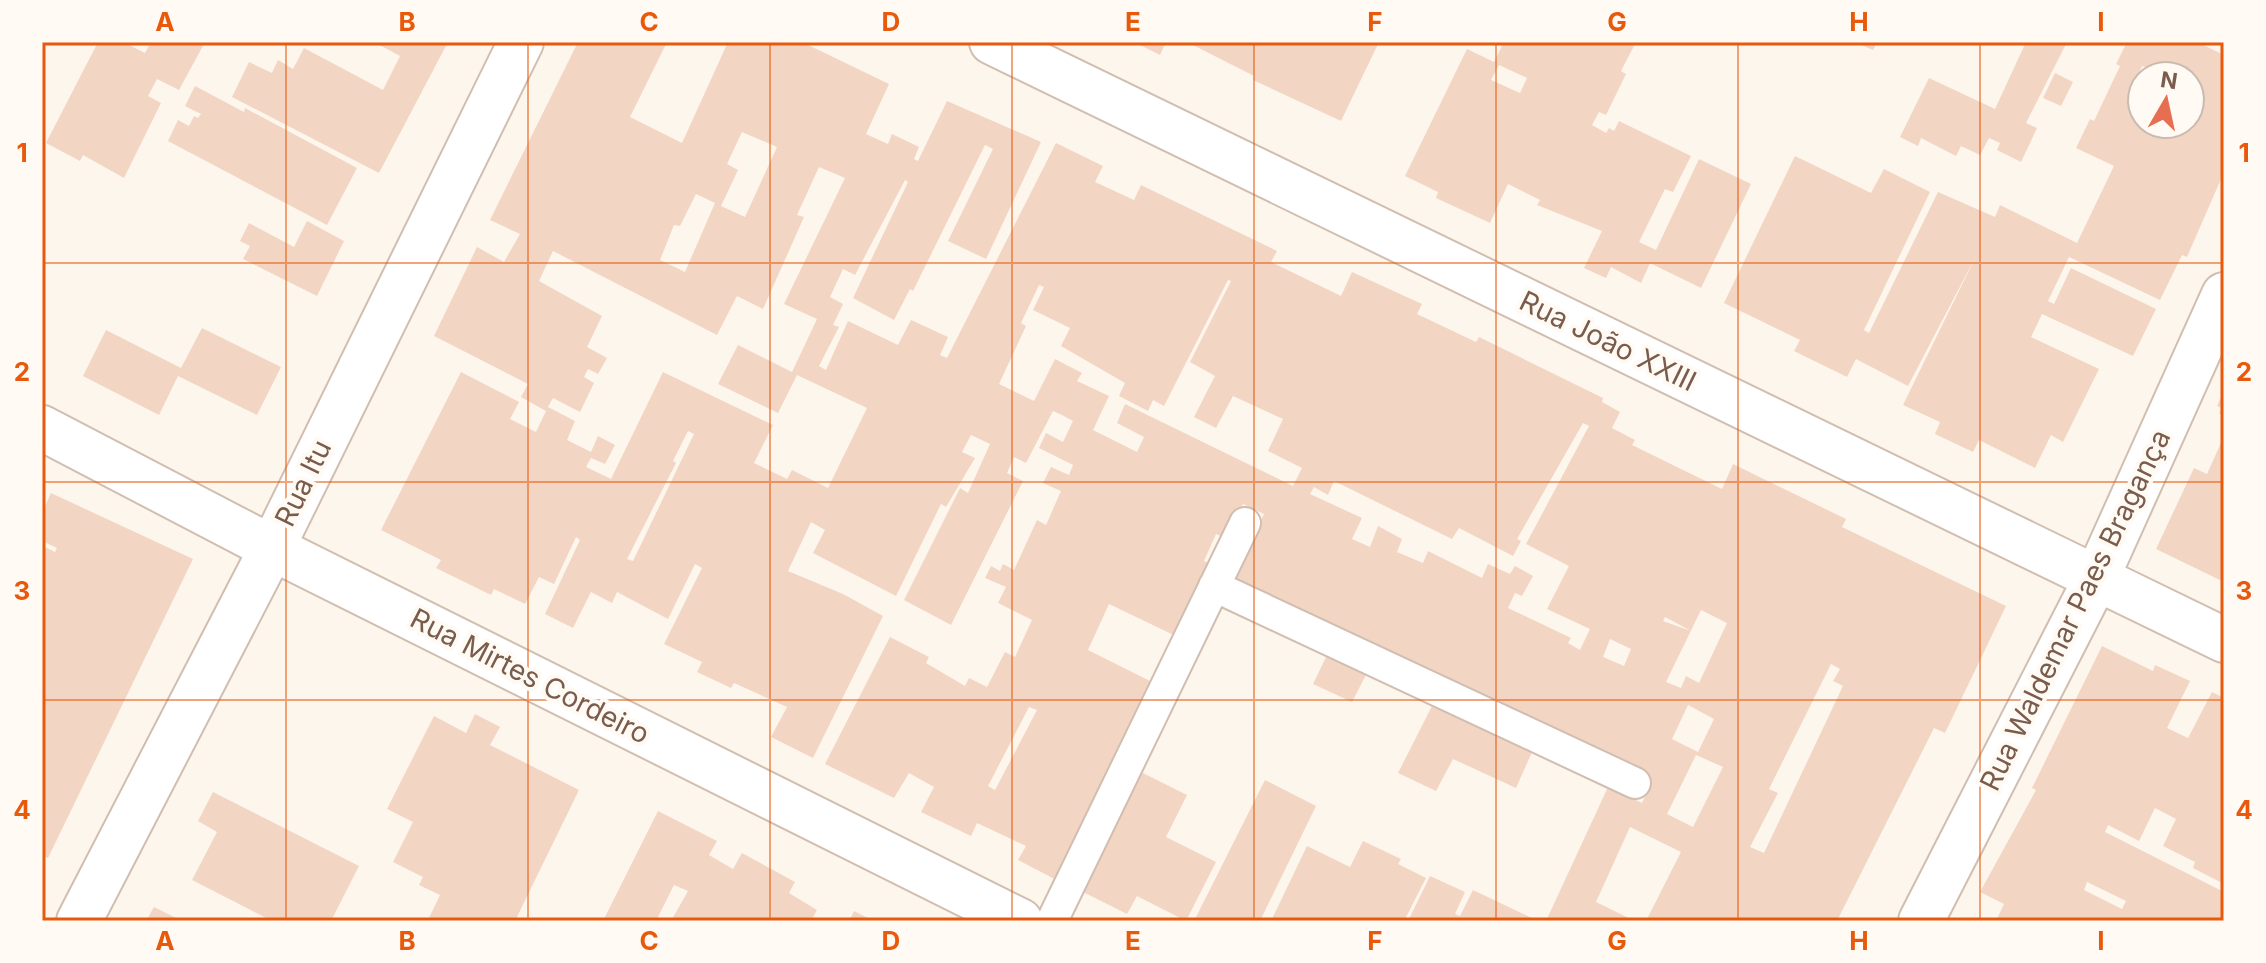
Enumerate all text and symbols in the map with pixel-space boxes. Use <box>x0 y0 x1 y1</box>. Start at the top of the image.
text: A <box>155 6 175 37</box>
text: B <box>398 6 416 37</box>
text: C <box>639 6 659 37</box>
text: D <box>882 6 900 37</box>
text: E <box>1125 6 1141 37</box>
text: F <box>1367 6 1383 37</box>
text: G <box>1607 6 1627 37</box>
text: H <box>1849 6 1869 37</box>
text: I <box>2097 6 2105 37</box>
north arrow <box>2126 60 2206 140</box>
text: N <box>2159 66 2179 94</box>
text: 1 <box>16 137 28 168</box>
text: 1 <box>2238 137 2250 168</box>
street label: Rua João XXIII <box>1514 284 1702 398</box>
text: 2 <box>14 356 30 387</box>
text: 2 <box>2236 356 2252 387</box>
street label: Rua Waldemar Paes Bragança <box>1973 424 2177 796</box>
street label: Rua Itu <box>268 434 338 532</box>
text: 3 <box>14 575 30 606</box>
text: 3 <box>2236 575 2252 606</box>
street label: Rua Mirtes Cordeiro <box>405 601 655 751</box>
text: 4 <box>13 794 31 825</box>
text: 4 <box>2235 794 2253 825</box>
text: A <box>155 925 175 956</box>
text: B <box>398 925 416 956</box>
text: C <box>639 925 659 956</box>
text: D <box>882 925 900 956</box>
text: E <box>1125 925 1141 956</box>
text: F <box>1367 925 1383 956</box>
text: G <box>1607 925 1627 956</box>
text: H <box>1849 925 1869 956</box>
text: I <box>2097 925 2105 956</box>

